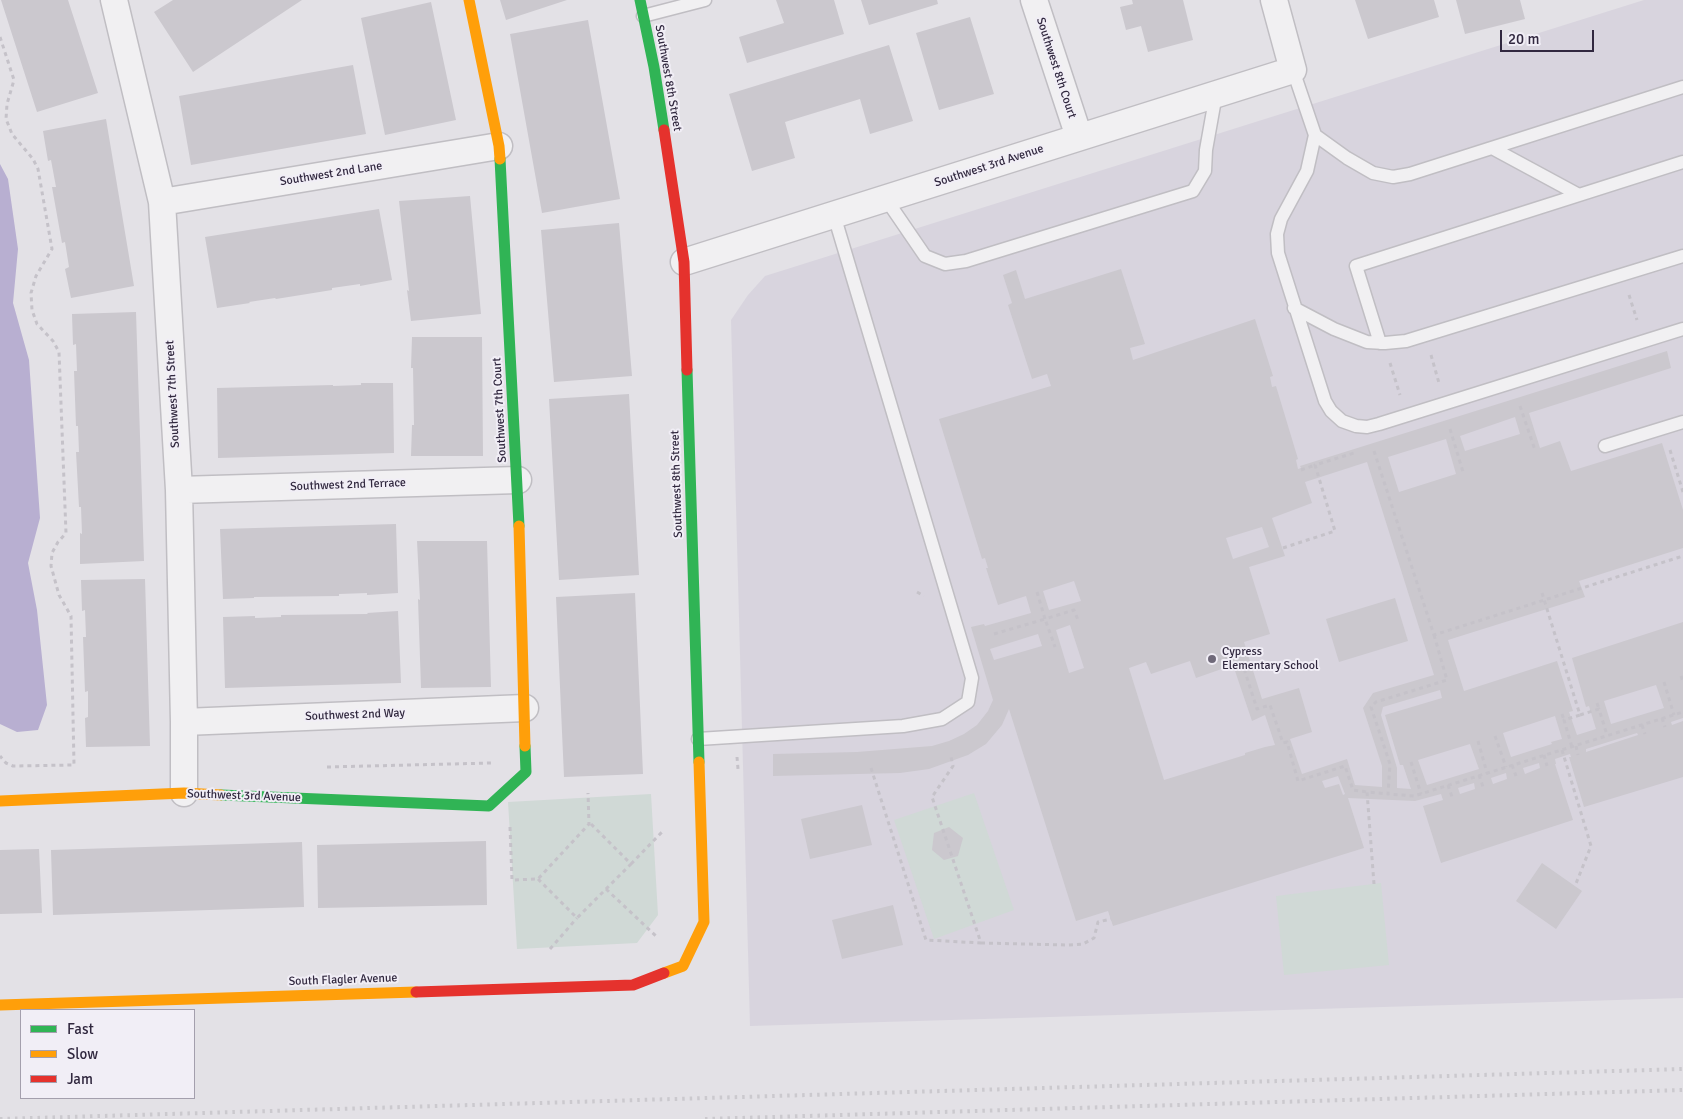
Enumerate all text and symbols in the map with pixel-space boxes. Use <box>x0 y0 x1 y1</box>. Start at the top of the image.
street label: Southwest 8th Court <box>1033 16 1079 120</box>
scale bar <box>1503 20 1597 52</box>
street label: Southwest 8th Street <box>652 24 684 132</box>
text: 20 m <box>1508 30 1539 48</box>
street label: Southwest 3rd Avenue <box>933 142 1045 190</box>
street label: Southwest 2nd Lane <box>279 159 383 189</box>
street label: Southwest 7th Street <box>163 340 183 448</box>
street label: Southwest 7th Court <box>490 357 510 463</box>
street label: Southwest 8th Street <box>668 430 686 538</box>
street label: Southwest 2nd Terrace <box>290 476 406 494</box>
place label: Cypress Elementary School <box>1222 645 1318 673</box>
marker: Cypress Elementary School <box>1206 653 1218 665</box>
street label: Southwest 2nd Way <box>305 706 405 724</box>
street label: Southwest 3rd Avenue <box>187 787 301 805</box>
street label: South Flagler Avenue <box>288 971 398 989</box>
legend <box>20 1009 195 1099</box>
text: Fast <box>67 1020 94 1038</box>
text: Slow <box>67 1045 98 1063</box>
text: Jam <box>67 1070 93 1088</box>

